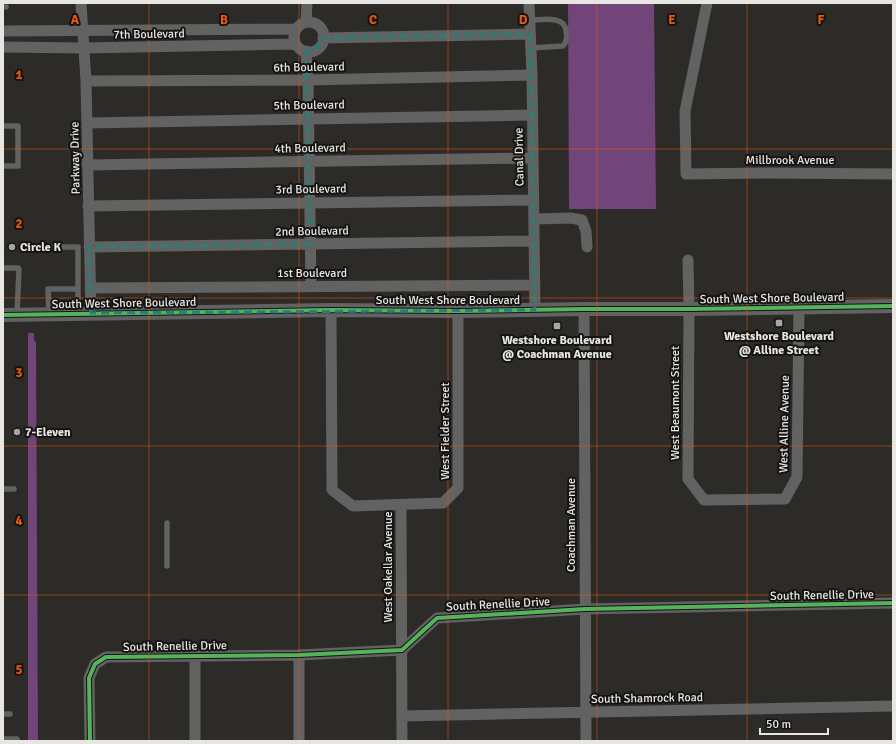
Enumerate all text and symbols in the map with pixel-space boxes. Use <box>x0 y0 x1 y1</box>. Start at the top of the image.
text: A <box>71 12 80 28</box>
text: B <box>220 12 228 28</box>
text: C <box>369 12 377 28</box>
text: D <box>519 12 528 28</box>
text: E <box>668 12 676 28</box>
text: F <box>818 12 825 28</box>
street label: 7th Boulevard <box>113 26 185 43</box>
street label: 6th Boulevard <box>273 59 345 76</box>
text: 1 <box>15 67 23 83</box>
street label: 5th Boulevard <box>273 97 345 114</box>
street label: Parkway Drive <box>67 122 84 194</box>
street label: Canal Drive <box>511 127 528 187</box>
street label: 4th Boulevard <box>274 140 346 157</box>
street label: Millbrook Avenue <box>745 153 835 168</box>
street label: 3rd Boulevard <box>275 181 347 198</box>
text: 2 <box>15 216 23 232</box>
street label: 2nd Boulevard <box>275 223 349 240</box>
place label: Circle K <box>20 240 61 255</box>
marker: Circle K <box>7 242 17 252</box>
street label: 1st Boulevard <box>277 266 347 281</box>
street label: South West Shore Boulevard <box>700 290 844 307</box>
street label: South West Shore Boulevard <box>376 293 520 308</box>
street label: South West Shore Boulevard <box>52 295 196 312</box>
marker: Westshore Boulevard @ Alline Street <box>774 318 784 328</box>
marker: Westshore Boulevard @ Coachman Avenue <box>552 321 562 331</box>
place label: Westshore Boulevard @ Alline Street <box>724 329 835 358</box>
place label: Westshore Boulevard @ Coachman Avenue <box>502 333 613 362</box>
street label: West Beaumont Street <box>668 346 683 460</box>
text: 3 <box>15 365 23 381</box>
street label: West Alline Avenue <box>776 375 793 473</box>
street label: West Fielder Street <box>438 382 453 480</box>
place label: 7-Eleven <box>25 425 71 440</box>
marker: 7-Eleven <box>12 427 22 437</box>
street label: Coachman Avenue <box>564 478 579 572</box>
street label: West Oakellar Avenue <box>381 511 396 623</box>
text: 4 <box>15 513 23 529</box>
street label: South Renellie Drive <box>770 587 874 604</box>
street label: South Renellie Drive <box>446 594 550 615</box>
street label: South Renellie Drive <box>123 638 227 655</box>
text: 5 <box>15 662 23 678</box>
street label: South Shamrock Road <box>591 690 703 707</box>
scale bar <box>760 710 828 736</box>
text: 50 m <box>766 717 791 732</box>

